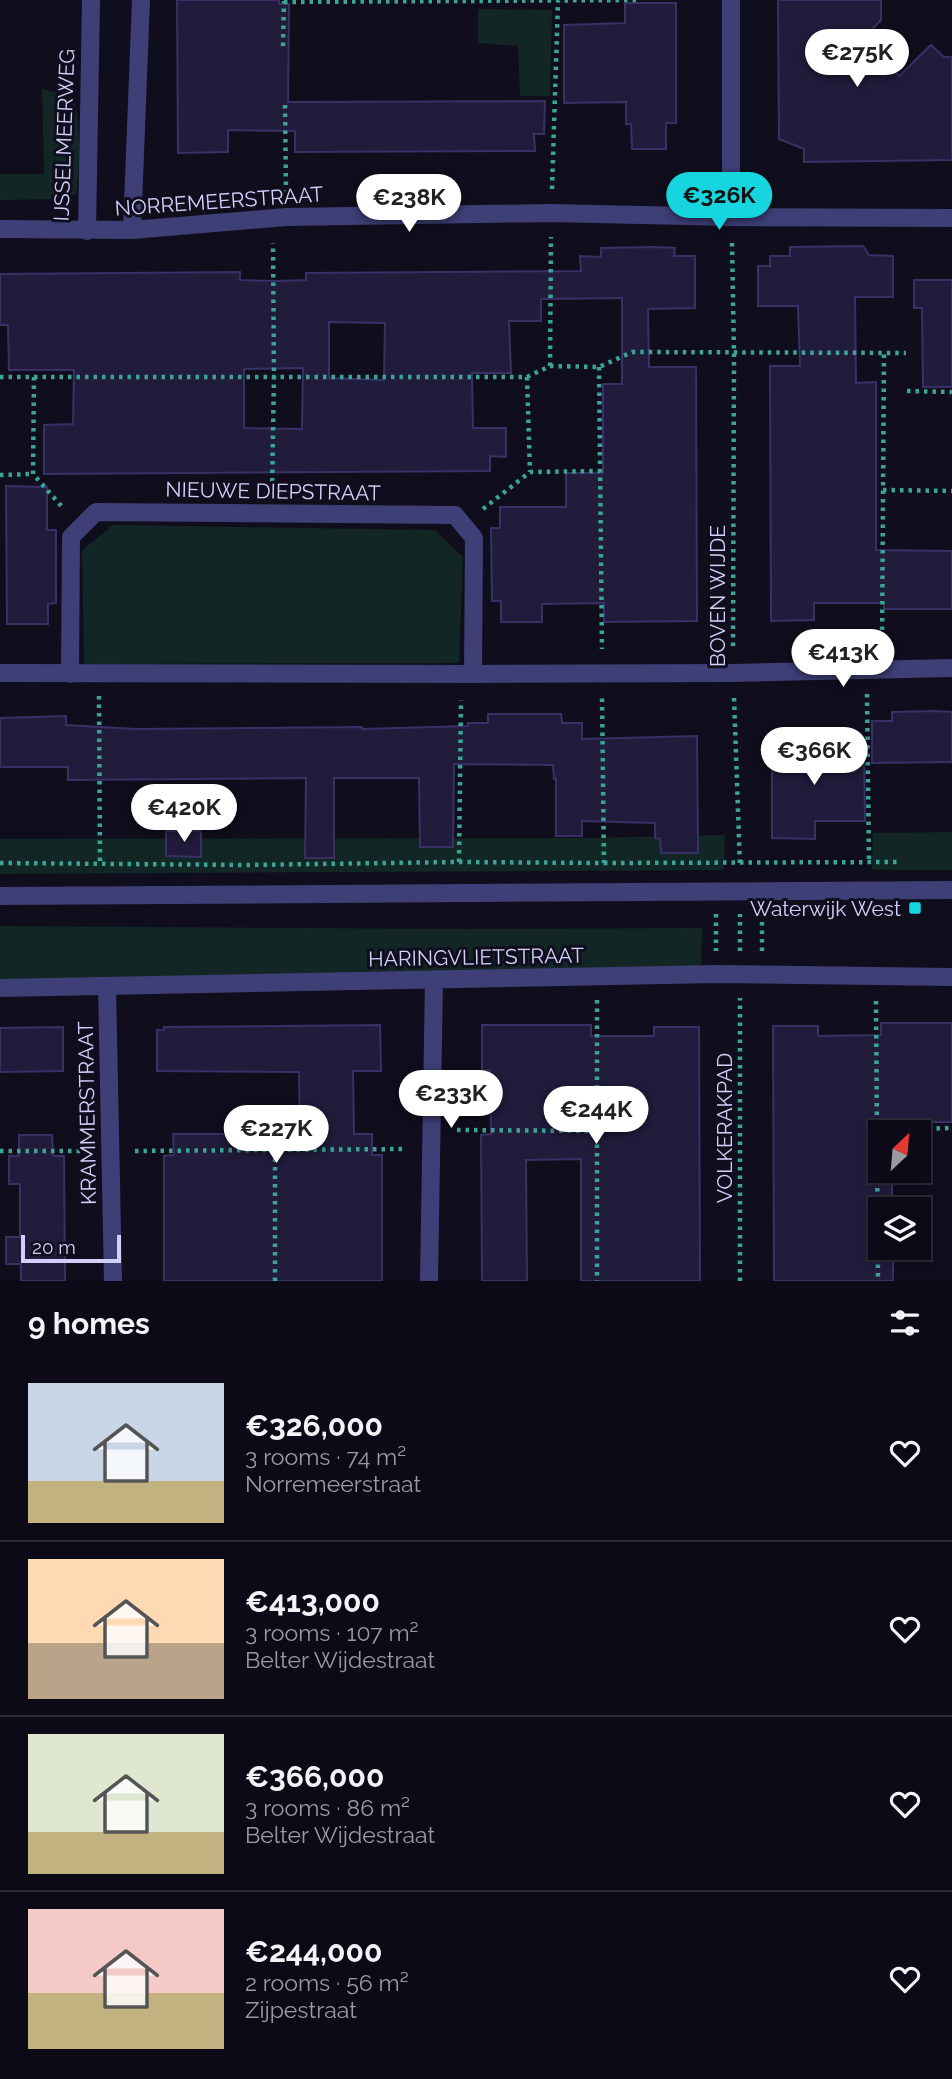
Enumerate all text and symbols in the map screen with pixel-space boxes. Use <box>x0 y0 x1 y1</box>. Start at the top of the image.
pin: €275K <box>808 29 906 89</box>
text: €275K <box>821 38 893 65</box>
street label: IJSSELMEERWEG <box>48 48 80 222</box>
pin: €326K <box>670 173 768 232</box>
pin: €238K <box>360 174 458 234</box>
street label: NORREMEERSTRAAT <box>114 181 324 221</box>
text: €326K <box>682 181 756 208</box>
text: €238K <box>372 183 446 210</box>
street label: NIEUWE DIEPSTRAAT <box>165 477 381 505</box>
street label: BOVEN WIJDE <box>705 525 730 667</box>
pin: €413K <box>794 630 892 689</box>
text: €413K <box>807 638 879 665</box>
pin: €366K <box>765 728 863 787</box>
text: €366K <box>777 736 851 763</box>
pin: €420K <box>135 784 233 844</box>
text: €420K <box>147 793 221 820</box>
place label: Waterwijk West <box>750 896 901 921</box>
marker: Waterwijk West <box>907 900 923 916</box>
street label: HARINGVLIETSTRAAT <box>368 943 584 971</box>
street label: KRAMMERSTRAAT <box>73 1021 101 1205</box>
street label: VOLKERAKPAD <box>712 1053 737 1203</box>
pin: €233K <box>402 1070 500 1130</box>
text: €233K <box>415 1079 487 1106</box>
pin: €244K <box>547 1086 645 1146</box>
text: €244K <box>560 1095 632 1122</box>
pin: €227K <box>227 1106 325 1165</box>
text: €227K <box>240 1114 312 1141</box>
north arrow <box>868 1120 931 1183</box>
map controls <box>868 1120 931 1260</box>
button: layers <box>868 1197 931 1260</box>
scale bar <box>21 1232 121 1264</box>
text: 20 m <box>32 1236 76 1258</box>
icon: filters <box>886 1304 924 1342</box>
text: 9 homes <box>28 1306 150 1341</box>
text: €326,000 <box>245 1408 383 1443</box>
icon: home <box>84 1411 168 1495</box>
icon: heart <box>886 1434 924 1472</box>
text: 3 rooms · 74 m² <box>245 1443 406 1470</box>
text: Norremeerstraat <box>245 1470 421 1497</box>
text: €413,000 <box>245 1584 380 1619</box>
icon: home <box>84 1587 168 1671</box>
icon: heart <box>886 1610 924 1648</box>
text: 3 rooms · 107 m² <box>245 1619 419 1646</box>
text: Belter Wijdestraat <box>245 1646 435 1673</box>
text: €366,000 <box>245 1759 384 1794</box>
icon: home <box>84 1762 168 1846</box>
icon: heart <box>886 1785 924 1823</box>
text: 3 rooms · 86 m² <box>245 1794 410 1821</box>
text: Belter Wijdestraat <box>245 1821 435 1848</box>
text: €244,000 <box>245 1934 382 1969</box>
icon: home <box>84 1937 168 2021</box>
icon: heart <box>886 1960 924 1998</box>
text: 2 rooms · 56 m² <box>245 1969 409 1996</box>
text: Zijpestraat <box>245 1996 357 2023</box>

